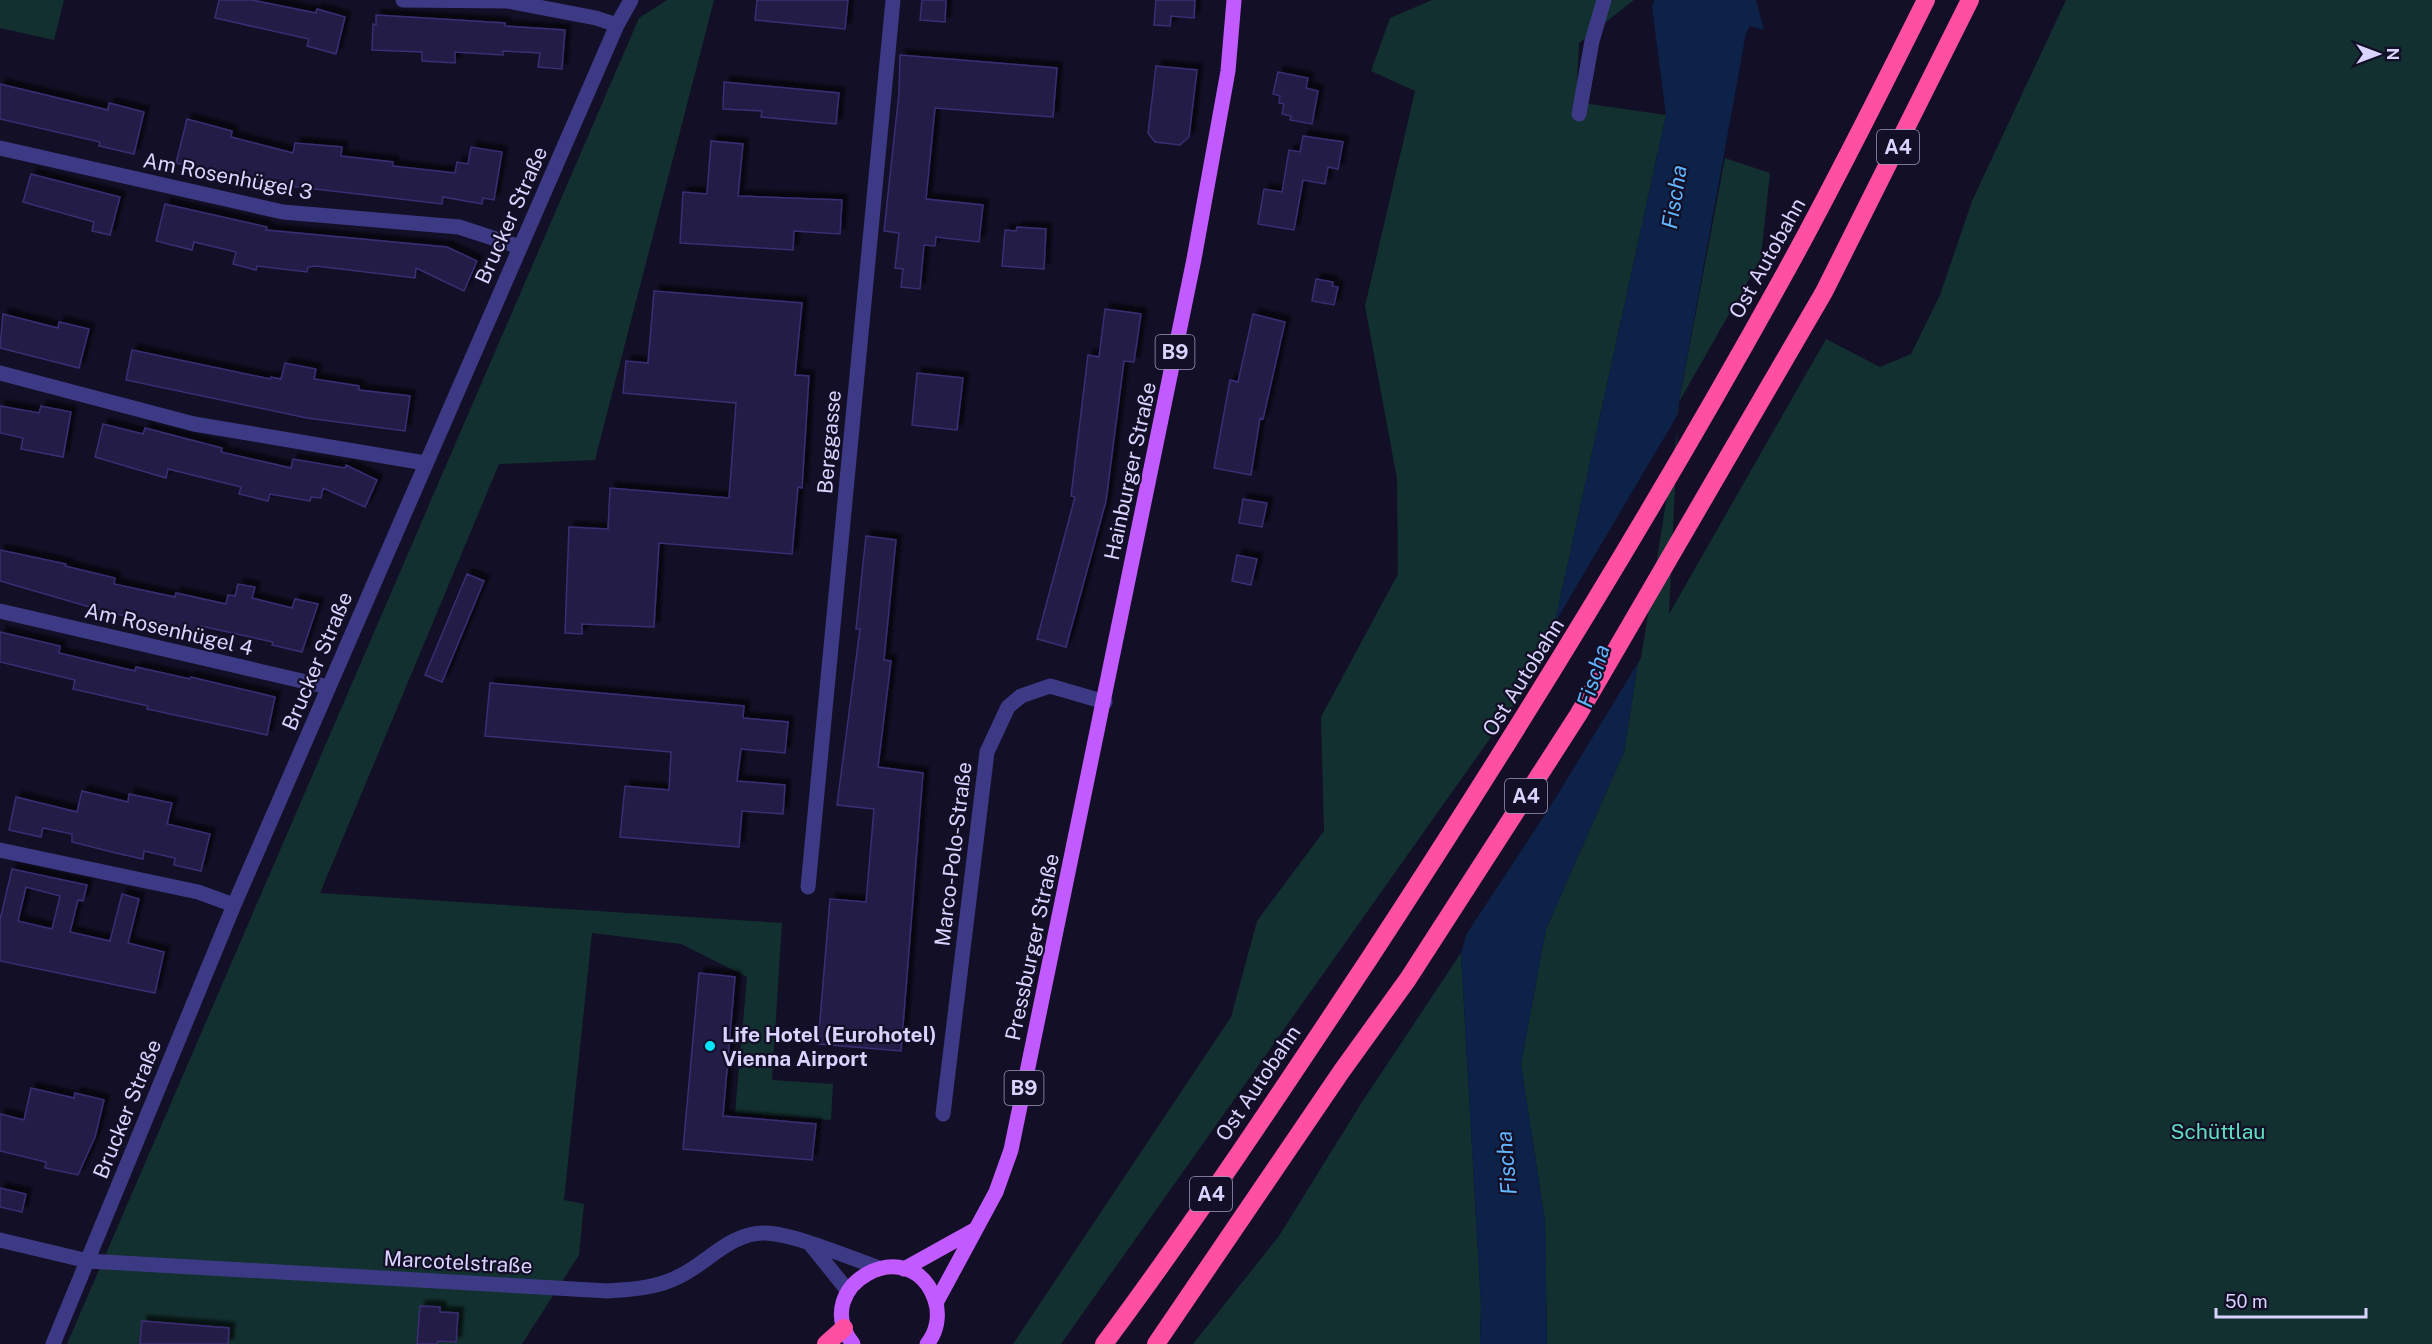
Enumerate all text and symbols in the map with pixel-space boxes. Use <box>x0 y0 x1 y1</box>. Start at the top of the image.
north arrow <box>2348 24 2408 84</box>
text: N <box>2383 48 2402 60</box>
road number: A4 <box>1877 130 1919 164</box>
street label: Brucker Straße <box>470 142 552 288</box>
street label: Am Rosenhügel 3 <box>141 147 315 205</box>
water label: Fischa <box>1656 163 1692 231</box>
street label: Ost Autobahn <box>1724 193 1810 323</box>
road number: B9 <box>1156 335 1194 369</box>
street label: Hainburger Straße <box>1099 380 1161 562</box>
street label: Berggasse <box>812 389 846 495</box>
street label: Brucker Straße <box>277 588 357 734</box>
street label: Am Rosenhügel 4 <box>82 597 256 661</box>
street label: Ost Autobahn <box>1477 614 1569 740</box>
water label: Fischa <box>1571 641 1615 711</box>
street label: Marco-Polo-Straße <box>929 760 977 948</box>
road number: A4 <box>1505 779 1547 813</box>
street label: Pressburger Straße <box>1000 851 1064 1043</box>
street label: Ost Autobahn <box>1210 1021 1306 1145</box>
place label: Life Hotel (Eurohotel) Vienna Airport <box>722 1022 937 1071</box>
street label: Brucker Straße <box>88 1036 166 1182</box>
marker: Life Hotel (Eurohotel) Vienna Airport <box>703 1039 717 1053</box>
road number: B9 <box>1004 1071 1044 1105</box>
park label: Schüttlau <box>2171 1119 2266 1144</box>
water label: Fischa <box>1490 1130 1522 1196</box>
road number: A4 <box>1190 1177 1232 1211</box>
street label: Marcotelstraße <box>383 1246 533 1278</box>
scale bar <box>2216 1281 2366 1319</box>
text: 50 m <box>2225 1291 2268 1312</box>

